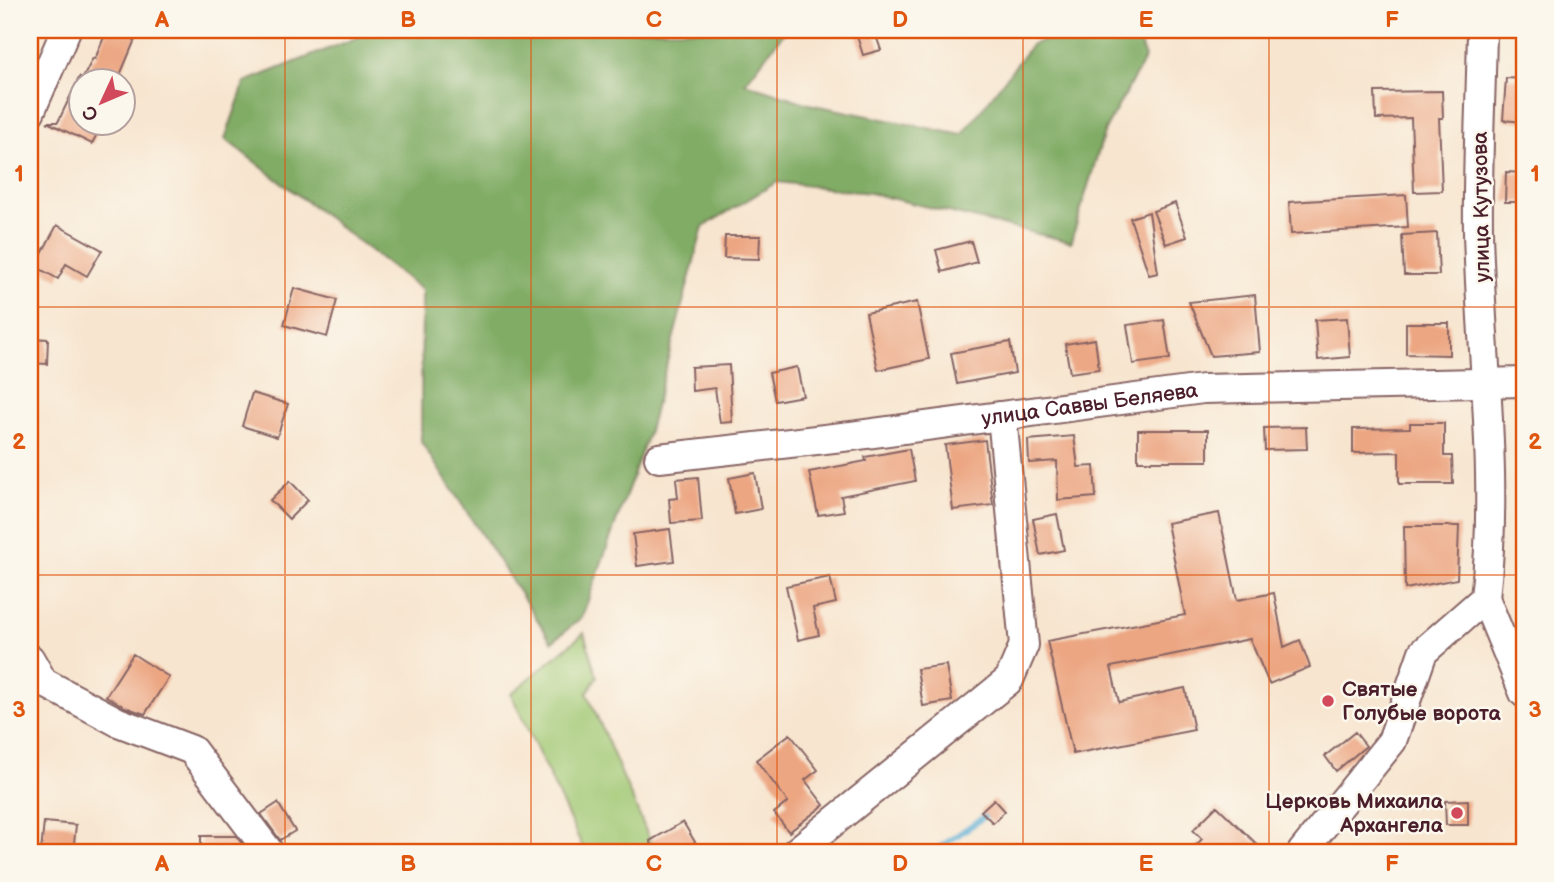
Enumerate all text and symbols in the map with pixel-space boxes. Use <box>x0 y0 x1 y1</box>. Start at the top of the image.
text: A <box>154 6 170 34</box>
text: B <box>400 6 416 34</box>
text: C <box>646 6 662 34</box>
text: D <box>892 6 908 34</box>
text: E <box>1139 6 1154 34</box>
text: F <box>1385 6 1399 34</box>
north arrow <box>66 66 136 136</box>
text: С <box>78 100 104 126</box>
street label: улица Кутузова <box>1468 131 1495 283</box>
text: 1 <box>14 160 24 188</box>
text: 1 <box>1530 160 1540 188</box>
street label: улица Саввы Беляева <box>980 378 1200 431</box>
text: 2 <box>12 428 26 456</box>
text: 2 <box>1528 428 1542 456</box>
place label: Святые Голубые ворота <box>1342 677 1502 726</box>
marker: Святые Голубые ворота <box>1320 693 1336 709</box>
text: 3 <box>12 696 26 724</box>
text: 3 <box>1528 696 1542 724</box>
place label: Церковь Михаила Архангела <box>1265 789 1444 838</box>
marker: Церковь Михаила Архангела <box>1449 805 1465 821</box>
text: A <box>154 850 170 878</box>
text: B <box>400 850 416 878</box>
text: C <box>646 850 662 878</box>
text: D <box>892 850 908 878</box>
text: E <box>1139 850 1154 878</box>
text: F <box>1385 850 1399 878</box>

